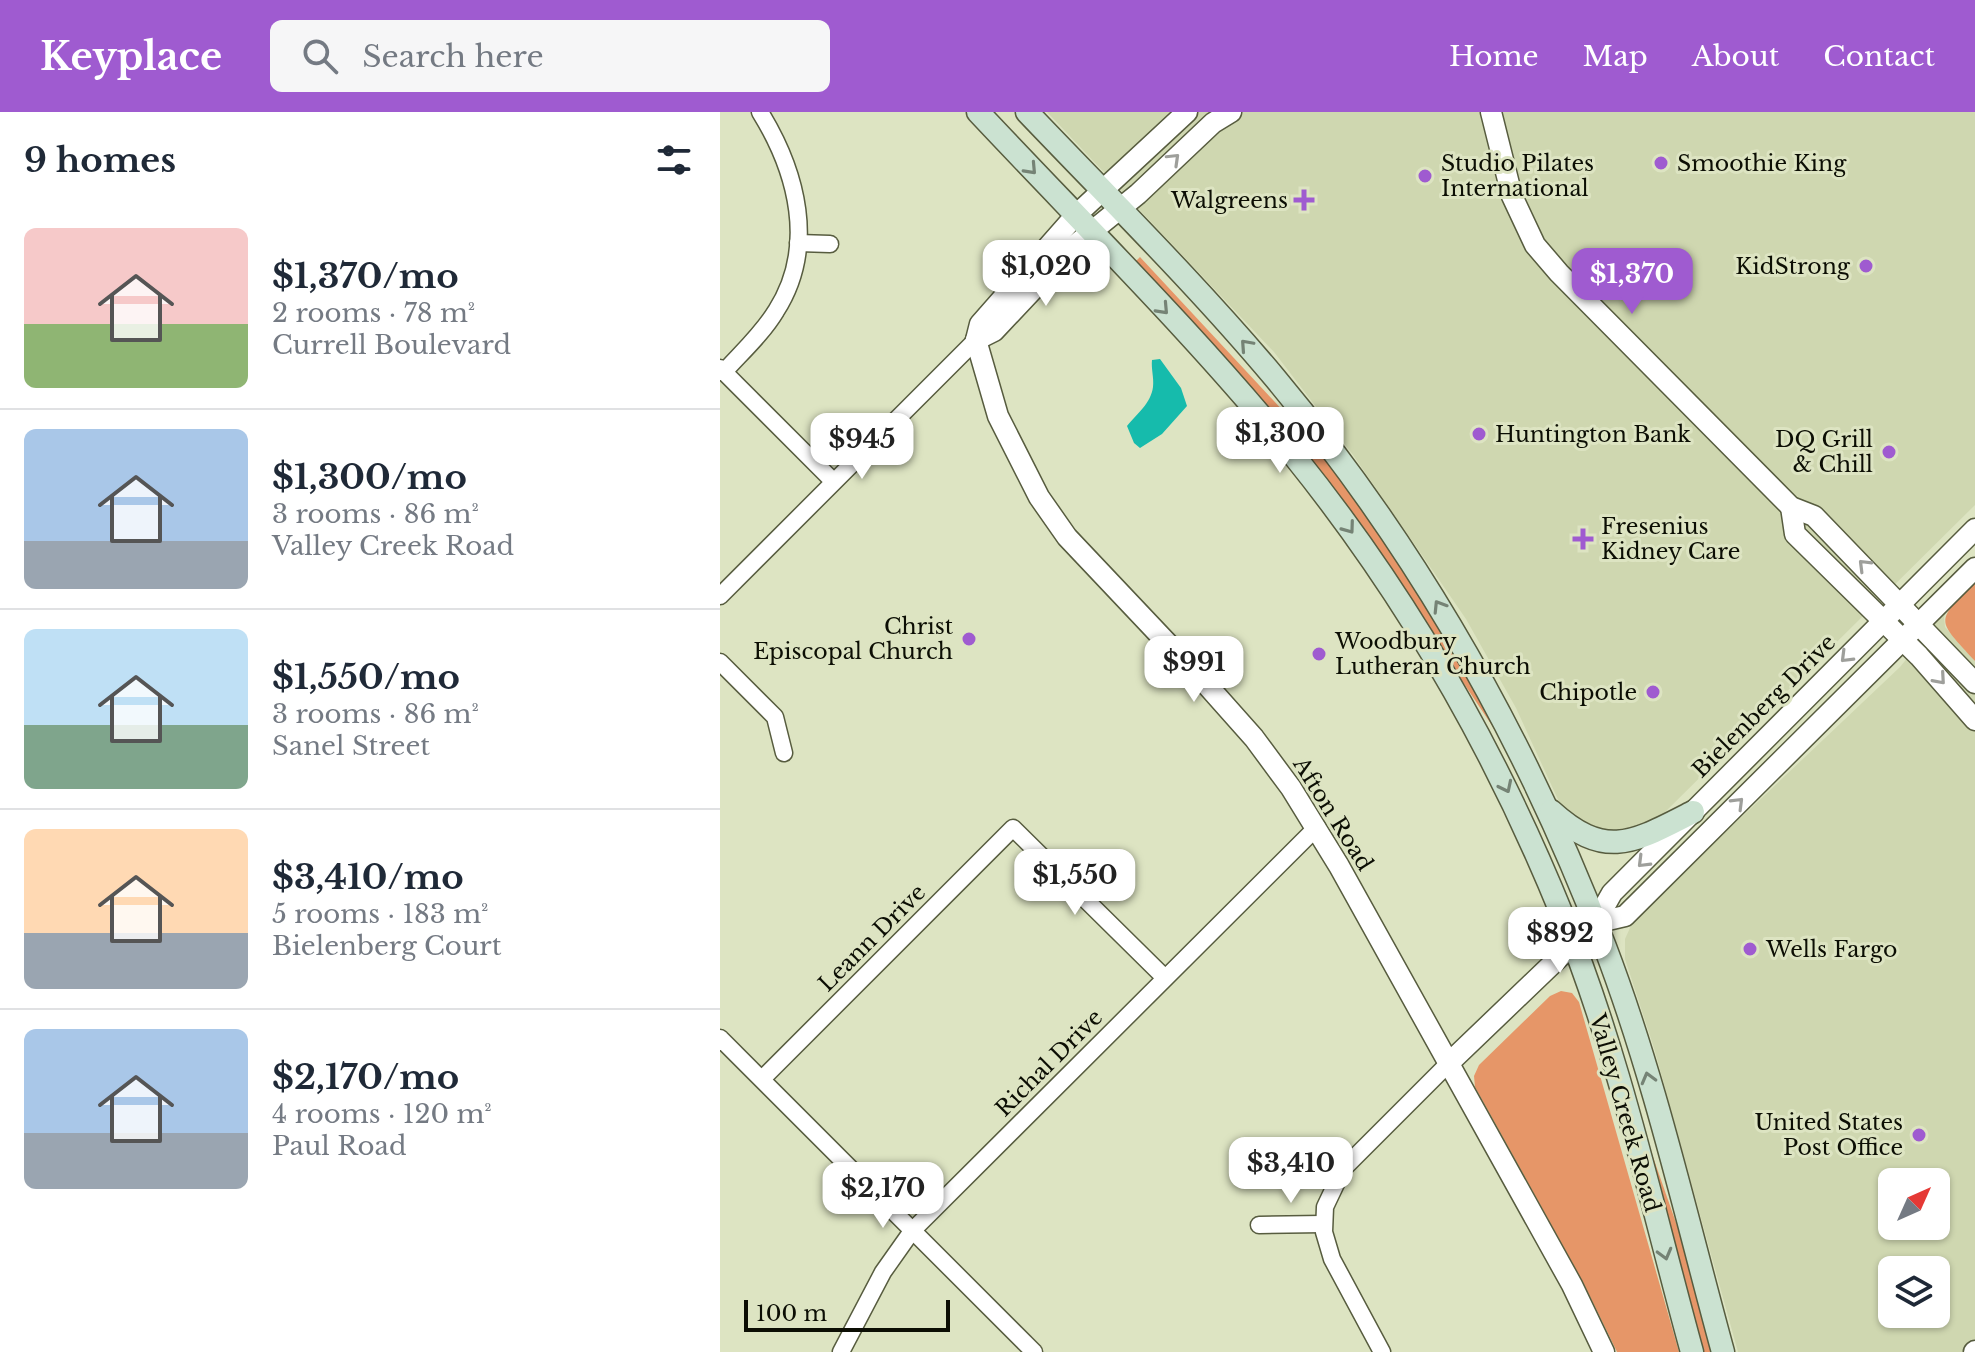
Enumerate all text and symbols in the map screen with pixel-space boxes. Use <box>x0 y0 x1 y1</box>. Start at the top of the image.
search box <box>270 20 830 92</box>
text: Keyplace <box>40 33 222 80</box>
icon: search <box>298 34 342 78</box>
text: Search here <box>362 38 544 75</box>
text: Home <box>1449 39 1539 74</box>
text: Map <box>1583 39 1648 74</box>
text: About <box>1692 39 1779 74</box>
text: Contact <box>1823 39 1935 74</box>
icon: filters <box>652 138 696 182</box>
text: 9 homes <box>24 139 176 181</box>
place label: Studio Pilates International <box>1441 150 1594 202</box>
place label: Smoothie King <box>1677 150 1847 177</box>
one-way arrow <box>1165 154 1179 169</box>
marker: Smoothie King <box>1652 154 1670 172</box>
one-way arrow <box>1021 160 1036 174</box>
marker: Studio Pilates International <box>1416 167 1434 185</box>
place label: Walgreens <box>1170 187 1288 214</box>
marker: Walgreens <box>1295 191 1313 209</box>
pin: $1,020 <box>981 240 1111 308</box>
pin: $1,370 <box>1567 248 1697 316</box>
text: $1,020 <box>1001 250 1091 282</box>
place label: KidStrong <box>1735 253 1851 280</box>
text: $1,370/mo <box>272 255 459 297</box>
marker: KidStrong <box>1857 257 1875 275</box>
text: $1,370 <box>1590 258 1674 290</box>
icon: home <box>88 260 184 356</box>
text: 2 rooms · 78 m² <box>272 297 475 329</box>
one-way arrow <box>1153 300 1168 314</box>
text: Currell Boulevard <box>272 329 511 361</box>
one-way arrow <box>1241 340 1255 354</box>
pin: $1,300 <box>1215 407 1345 475</box>
pin: $945 <box>815 413 909 481</box>
text: $1,300 <box>1235 417 1325 449</box>
place label: Huntington Bank <box>1495 421 1691 448</box>
text: $945 <box>828 423 896 455</box>
marker: Huntington Bank <box>1470 425 1488 443</box>
place label: DQ Grill & Chill <box>1775 426 1873 478</box>
marker: DQ Grill & Chill <box>1880 443 1898 461</box>
text: $1,300/mo <box>272 456 467 498</box>
icon: home <box>88 461 184 557</box>
text: 3 rooms · 86 m² <box>272 498 479 530</box>
place label: Fresenius Kidney Care <box>1601 513 1740 565</box>
one-way arrow <box>1339 519 1354 534</box>
marker: Fresenius Kidney Care <box>1572 528 1594 550</box>
text: Valley Creek Road <box>272 530 514 562</box>
one-way arrow <box>1859 560 1873 574</box>
one-way arrow <box>1433 600 1448 615</box>
place label: Christ Episcopal Church <box>753 613 954 665</box>
place label: Woodbury Lutheran Church <box>1334 628 1531 680</box>
street label: Bielenberg Drive <box>1687 629 1841 783</box>
marker: Christ Episcopal Church <box>960 630 978 648</box>
pin: $991 <box>1147 636 1241 704</box>
marker: Woodbury Lutheran Church <box>1310 645 1328 663</box>
text: $991 <box>1162 646 1226 678</box>
one-way arrow <box>1841 648 1855 663</box>
text: $1,550/mo <box>272 656 460 698</box>
icon: home <box>88 661 184 757</box>
one-way arrow <box>1931 669 1945 684</box>
place label: Chipotle <box>1539 679 1637 706</box>
marker: Chipotle <box>1644 683 1662 701</box>
text: 3 rooms · 86 m² <box>272 698 479 730</box>
text: Sanel Street <box>272 730 430 762</box>
street label: Afton Road <box>1287 751 1379 876</box>
one-way arrow <box>1496 779 1512 794</box>
one-way arrow <box>1729 798 1743 813</box>
pin: $1,550 <box>1010 849 1140 917</box>
one-way arrow <box>1638 853 1652 867</box>
text: $3,410/mo <box>272 856 464 898</box>
text: $1,550 <box>1032 859 1118 891</box>
icon: home <box>88 861 184 957</box>
street label: Leann Drive <box>813 879 931 997</box>
text: 5 rooms · 183 m² <box>272 898 489 930</box>
pin: $892 <box>1513 907 1607 975</box>
text: $892 <box>1526 917 1594 949</box>
text: Bielenberg Court <box>272 930 502 962</box>
place label: Wells Fargo <box>1765 936 1897 963</box>
marker: Wells Fargo <box>1741 940 1759 958</box>
street label: Richal Drive <box>990 1004 1108 1122</box>
street label: Valley Creek Road <box>1584 1010 1666 1215</box>
text: $2,170/mo <box>272 1056 459 1098</box>
icon: home <box>88 1061 184 1157</box>
one-way arrow <box>1640 1072 1657 1086</box>
text: 4 rooms · 120 m² <box>272 1098 492 1130</box>
place label: United States Post Office <box>1755 1109 1903 1161</box>
marker: United States Post Office <box>1910 1126 1928 1144</box>
text: Paul Road <box>272 1130 406 1162</box>
pin: $3,410 <box>1226 1137 1356 1205</box>
text: $3,410 <box>1247 1147 1335 1179</box>
pin: $2,170 <box>818 1162 948 1230</box>
north arrow <box>1878 1168 1950 1240</box>
map controls <box>1878 1168 1950 1328</box>
text: $2,170 <box>841 1172 925 1204</box>
one-way arrow <box>1656 1247 1673 1261</box>
button: layers <box>1878 1256 1950 1328</box>
scale bar <box>744 1296 950 1332</box>
text: 100 m <box>756 1300 827 1327</box>

